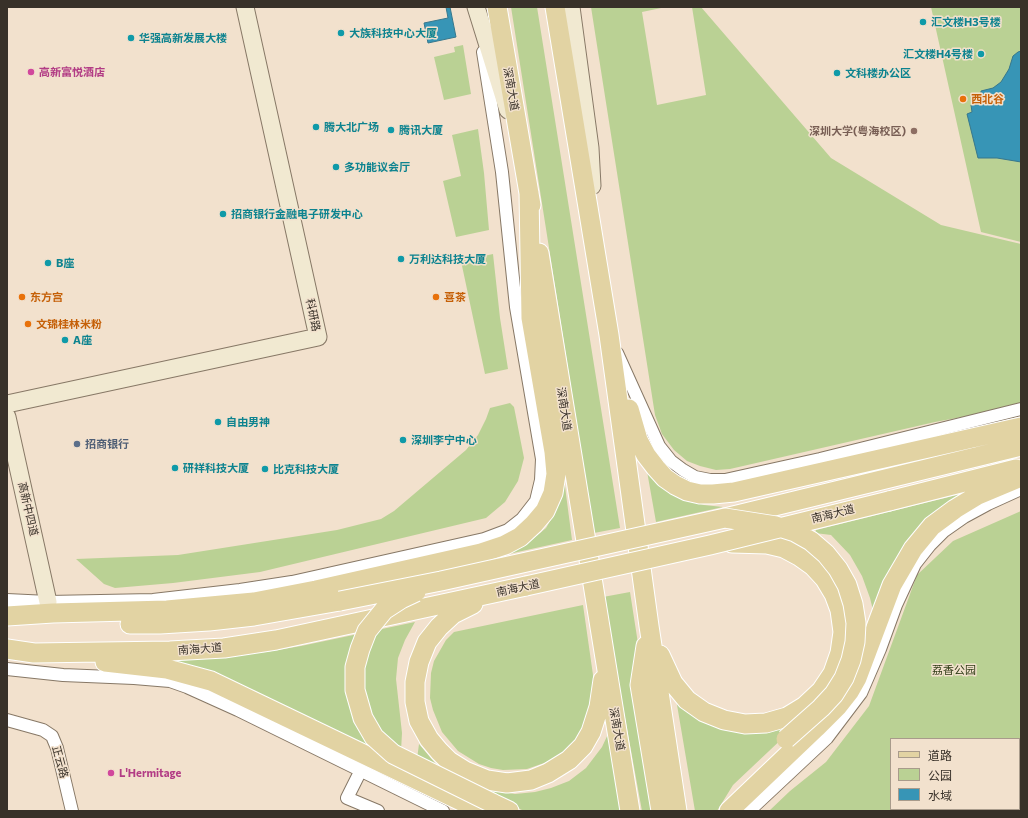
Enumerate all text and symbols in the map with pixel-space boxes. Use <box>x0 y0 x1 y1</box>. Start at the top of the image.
place label: 汇文楼H3号楼 <box>931 15 1001 29</box>
marker: 汇文楼H3号楼 <box>918 17 928 27</box>
place label: 大族科技中心大厦 <box>349 26 437 40</box>
marker: 大族科技中心大厦 <box>336 28 346 38</box>
place label: 华强高新发展大楼 <box>139 31 227 45</box>
marker: 华强高新发展大楼 <box>126 33 136 43</box>
place label: 汇文楼H4号楼 <box>903 47 973 61</box>
marker: 汇文楼H4号楼 <box>976 49 986 59</box>
place label: 高新富悦酒店 <box>39 65 105 79</box>
street label: 深南大道 <box>501 66 521 112</box>
place label: 文科楼办公区 <box>845 66 911 80</box>
marker: 高新富悦酒店 <box>26 67 36 77</box>
marker: 文科楼办公区 <box>832 68 842 78</box>
place label: 西北谷 <box>971 92 1004 106</box>
marker: 西北谷 <box>958 94 968 104</box>
place label: 腾大北广场 <box>324 120 379 134</box>
marker: 腾大北广场 <box>311 122 321 132</box>
place label: 腾讯大厦 <box>399 123 443 137</box>
place label: 深圳大学(粤海校区) <box>809 124 906 138</box>
marker: 腾讯大厦 <box>386 125 396 135</box>
marker: 深圳大学(粤海校区) <box>909 126 919 136</box>
place label: 多功能议会厅 <box>344 160 410 174</box>
marker: 多功能议会厅 <box>331 162 341 172</box>
place label: 招商银行金融电子研发中心 <box>231 207 363 221</box>
marker: 招商银行金融电子研发中心 <box>218 209 228 219</box>
place label: 万利达科技大厦 <box>409 252 486 266</box>
marker: 万利达科技大厦 <box>396 254 406 264</box>
place label: B座 <box>56 256 74 270</box>
marker: B座 <box>43 258 53 268</box>
place label: 东方宫 <box>30 290 63 304</box>
place label: 喜茶 <box>444 290 466 304</box>
marker: 东方宫 <box>17 292 27 302</box>
marker: 喜茶 <box>431 292 441 302</box>
street label: 科研路 <box>303 297 323 333</box>
place label: 文锦桂林米粉 <box>36 317 102 331</box>
marker: 文锦桂林米粉 <box>23 319 33 329</box>
place label: A座 <box>73 333 92 347</box>
marker: A座 <box>60 335 70 345</box>
street label: 深南大道 <box>554 386 574 432</box>
place label: 自由男神 <box>226 415 270 429</box>
marker: 自由男神 <box>213 417 223 427</box>
place label: 深圳李宁中心 <box>411 433 477 447</box>
marker: 深圳李宁中心 <box>398 435 408 445</box>
place label: 招商银行 <box>85 437 129 451</box>
marker: 招商银行 <box>72 439 82 449</box>
place label: 研祥科技大厦 <box>183 461 249 475</box>
place label: 比克科技大厦 <box>273 462 339 476</box>
marker: 研祥科技大厦 <box>170 463 180 473</box>
marker: 比克科技大厦 <box>260 464 270 474</box>
street label: 高新中四道 <box>15 481 41 537</box>
street label: 南海大道 <box>810 502 856 526</box>
street label: 南海大道 <box>495 577 541 599</box>
street label: 南海大道 <box>178 641 222 657</box>
park label: 荔香公园 <box>932 663 976 677</box>
street label: 深南大道 <box>607 706 627 752</box>
legend <box>890 738 1020 810</box>
street label: 正云路 <box>49 744 71 780</box>
text: 道路 <box>928 748 952 762</box>
place label: L'Hermitage <box>119 766 181 780</box>
marker: L'Hermitage <box>106 768 116 778</box>
text: 公园 <box>928 768 952 782</box>
text: 水域 <box>928 788 952 802</box>

